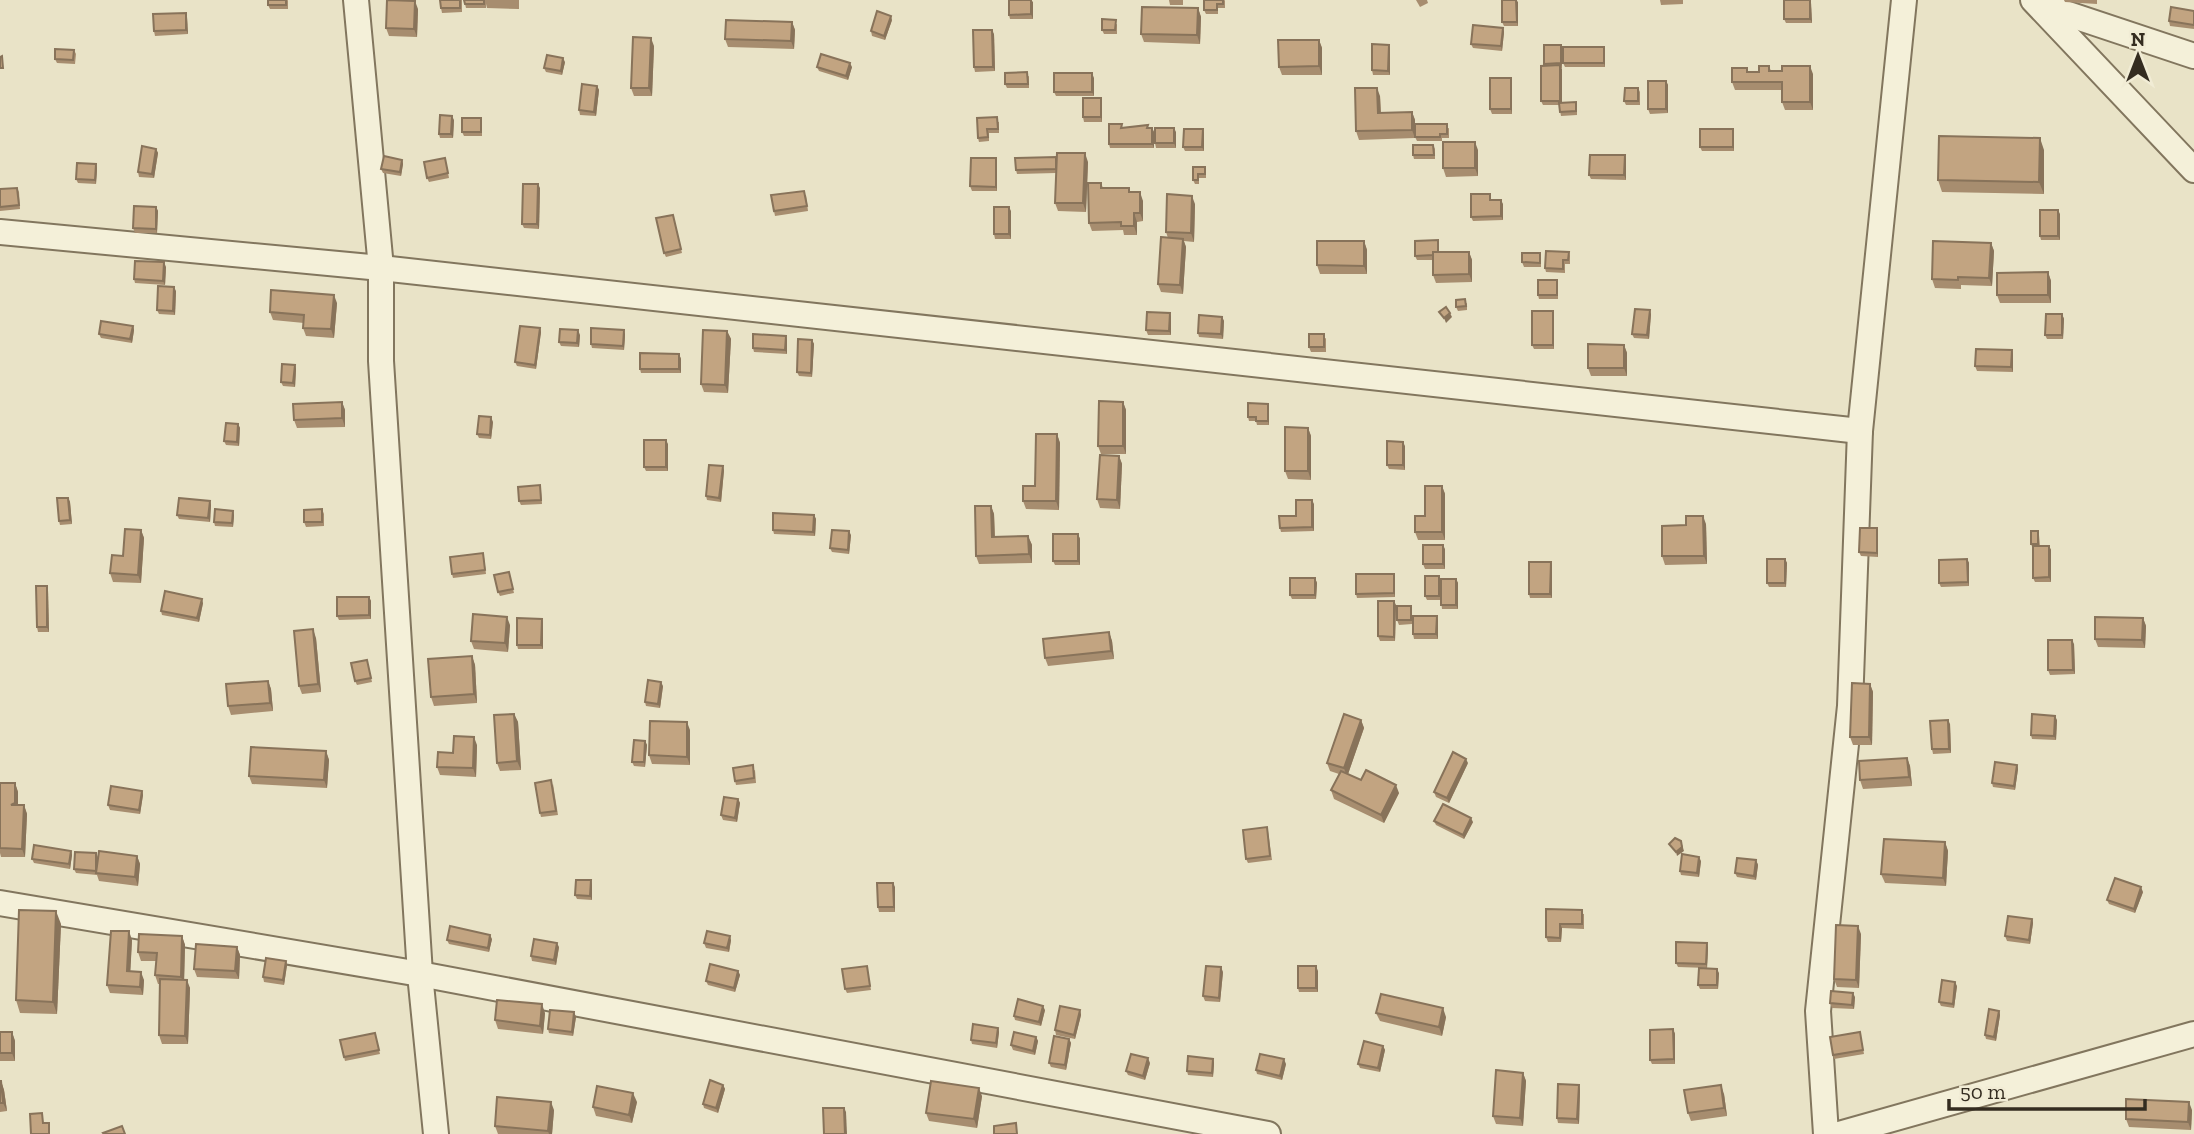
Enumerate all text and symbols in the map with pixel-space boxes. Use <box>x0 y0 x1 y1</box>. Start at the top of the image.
north arrow <box>2103 21 2173 91</box>
text: N <box>2131 28 2145 51</box>
scale bar <box>1949 1068 2145 1112</box>
text: 50 m <box>1960 1079 2006 1104</box>

